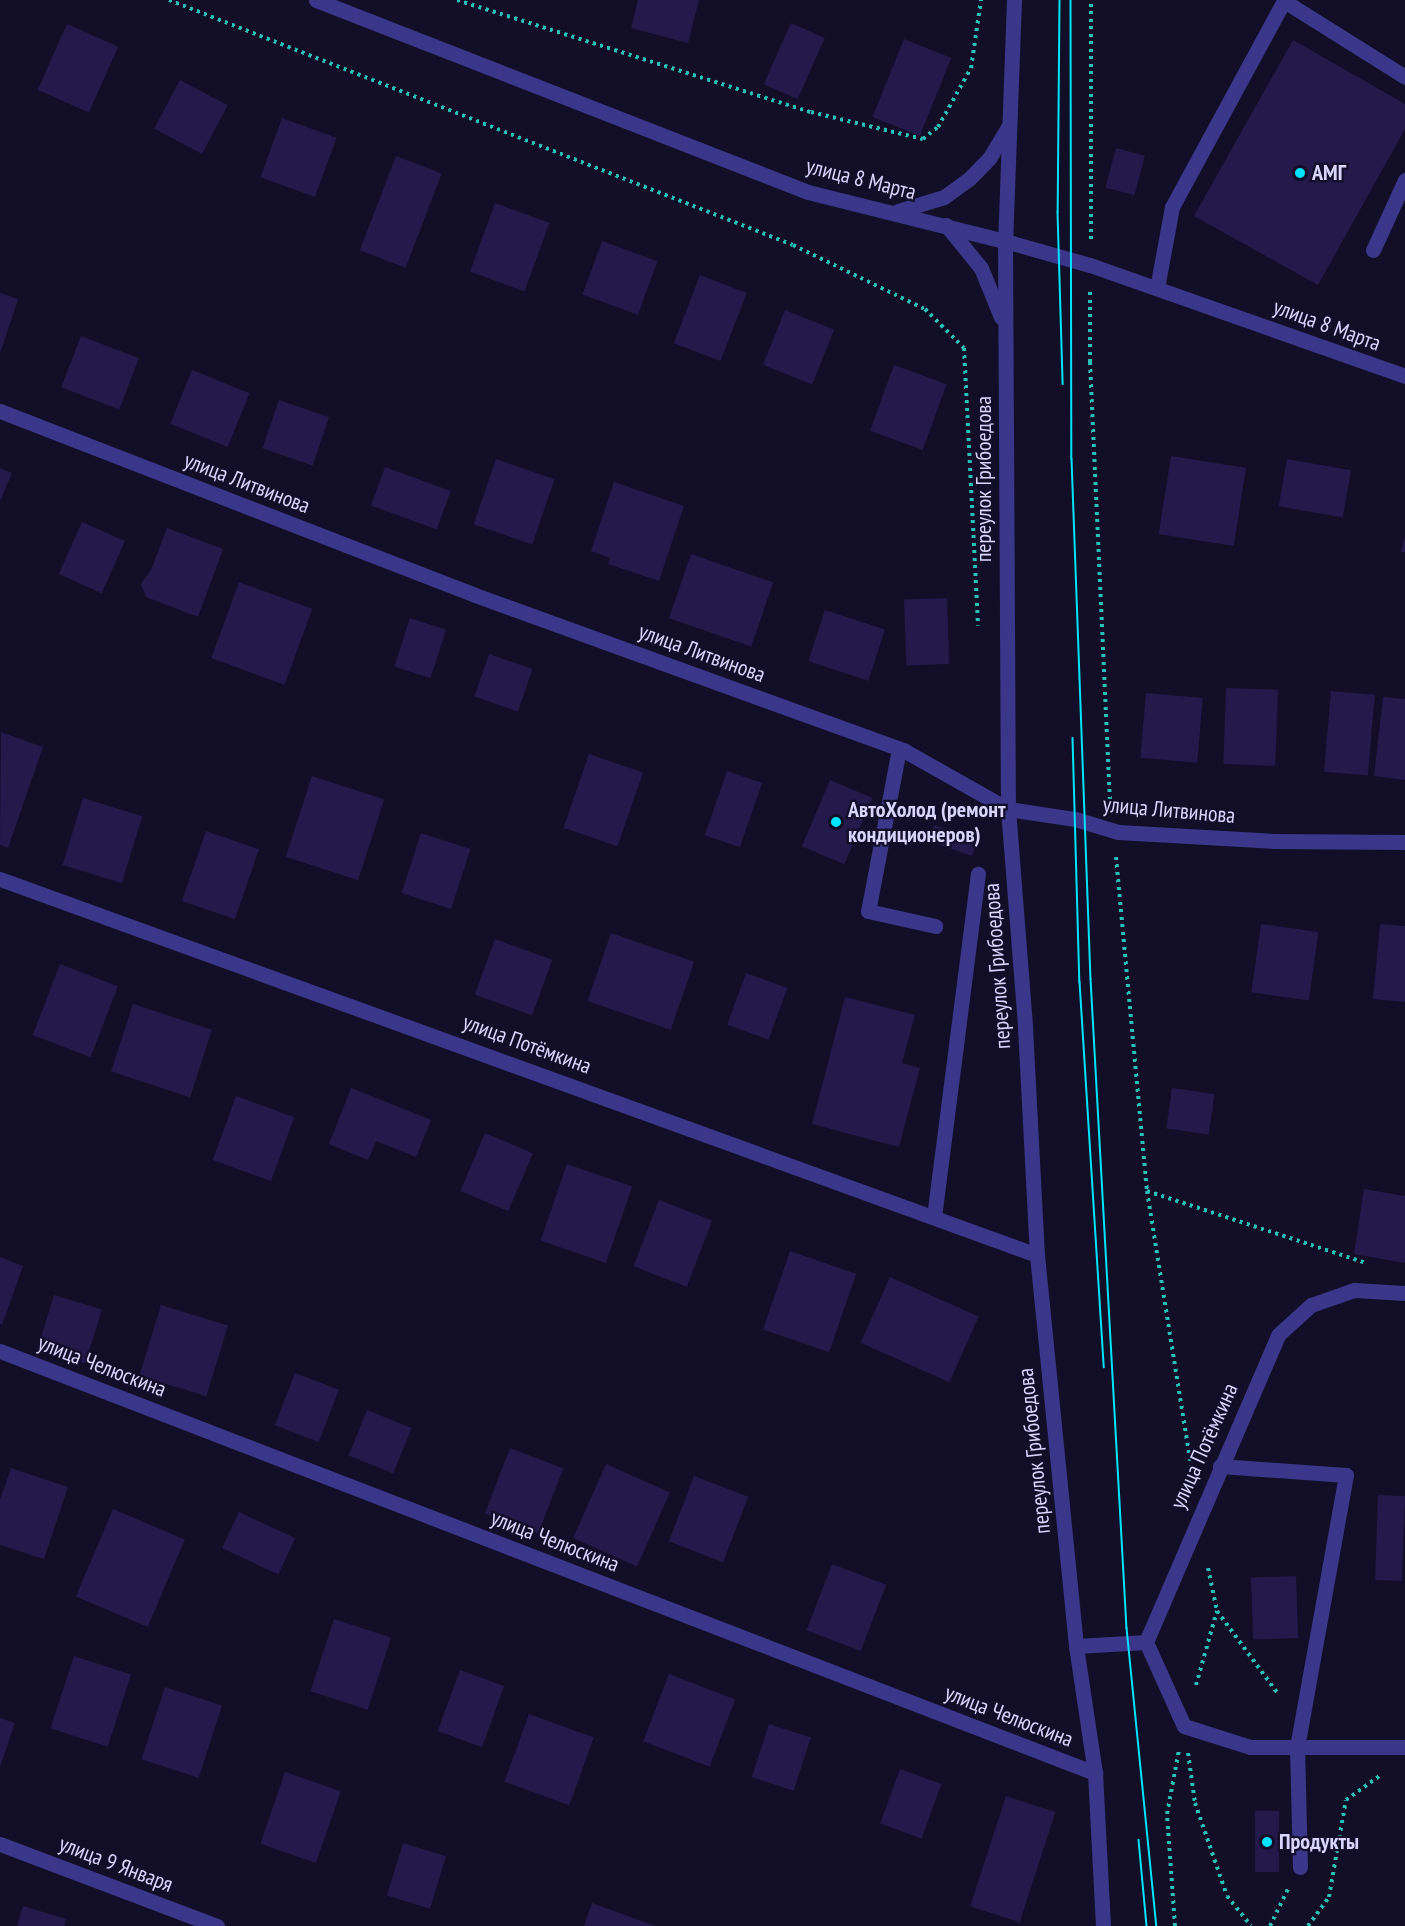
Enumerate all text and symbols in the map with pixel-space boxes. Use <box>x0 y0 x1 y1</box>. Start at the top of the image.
street label: улица 8 Марта <box>803 153 919 205</box>
place label: АМГ <box>1312 160 1346 186</box>
marker: АМГ <box>1293 166 1307 180</box>
street label: улица 8 Марта <box>1270 293 1384 357</box>
street label: переулок Грибоедова <box>971 396 997 562</box>
street label: улица Литвинова <box>180 447 314 519</box>
street label: улица Литвинова <box>635 618 769 688</box>
street label: улица Литвинова <box>1102 791 1236 829</box>
place label: АвтоХолод (ремонт кондиционеров) <box>848 796 1006 848</box>
marker: АвтоХолод (ремонт кондиционеров) <box>829 815 843 829</box>
street label: переулок Грибоедова <box>978 882 1016 1050</box>
street label: улица Потёмкина <box>459 1009 595 1079</box>
street label: улица Челюскина <box>34 1329 170 1403</box>
street label: переулок Грибоедова <box>1012 1367 1056 1535</box>
street label: улица Потёмкина <box>1165 1379 1243 1513</box>
street label: улица Челюскина <box>487 1504 623 1578</box>
street label: улица Челюскина <box>941 1679 1077 1753</box>
place label: Продукты <box>1279 1829 1359 1855</box>
street label: улица 9 Января <box>55 1830 177 1898</box>
marker: Продукты <box>1260 1835 1274 1849</box>

